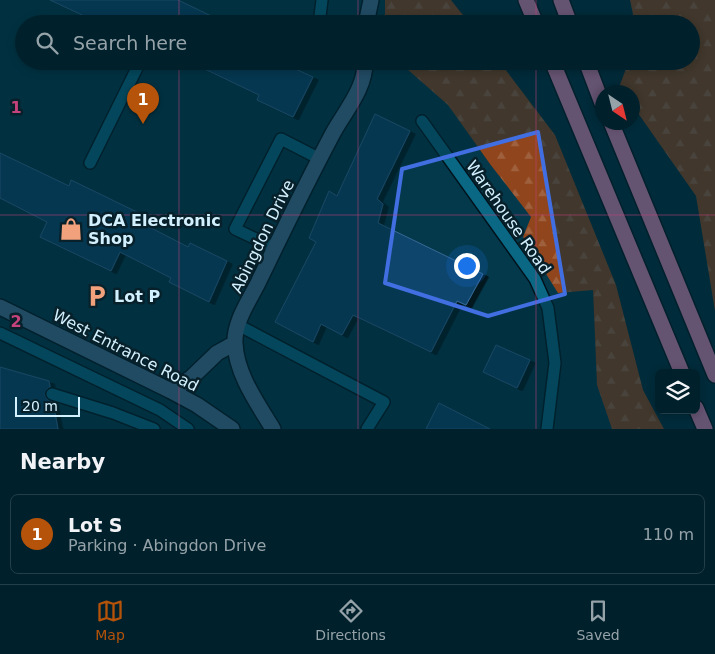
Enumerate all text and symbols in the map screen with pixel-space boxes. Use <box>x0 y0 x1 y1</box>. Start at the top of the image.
search box <box>15 15 700 70</box>
icon: search <box>33 29 61 57</box>
text: Search here <box>73 32 187 54</box>
pin: 1 <box>127 83 159 124</box>
north arrow <box>595 85 640 130</box>
text: 1 <box>10 98 22 117</box>
street label: Warehouse Road <box>462 157 555 278</box>
street label: Abingdon Drive <box>227 176 298 296</box>
place label: DCA Electronic Shop <box>88 211 221 248</box>
shop icon: DCA Electronic Shop <box>58 216 84 242</box>
your location <box>454 253 480 279</box>
parking icon: Lot P <box>84 283 110 309</box>
place label: Lot P <box>114 287 160 306</box>
street label: West Entrance Road <box>50 305 202 396</box>
text: 2 <box>10 312 22 331</box>
map controls <box>655 369 700 414</box>
button: layers <box>655 369 700 414</box>
scale bar <box>15 394 80 417</box>
text: 20 m <box>22 398 58 414</box>
text: Nearby <box>20 450 105 474</box>
text: Lot S <box>68 514 123 536</box>
text: 1 <box>31 525 43 544</box>
text: 110 m <box>643 525 694 544</box>
text: Parking · Abingdon Drive <box>68 536 266 555</box>
tab: Map <box>95 597 125 643</box>
tab: Directions <box>315 597 386 643</box>
tab: Saved <box>576 597 620 643</box>

